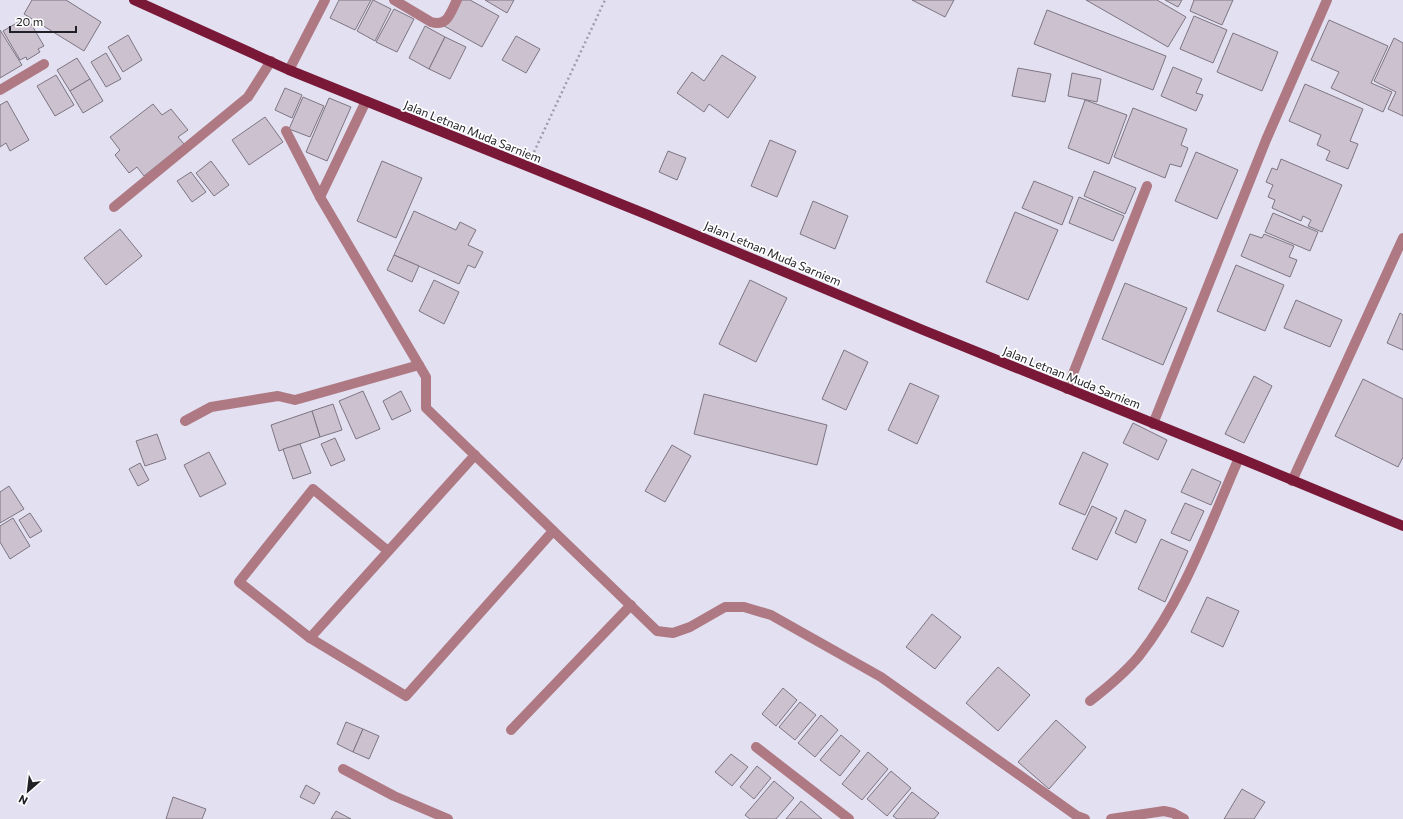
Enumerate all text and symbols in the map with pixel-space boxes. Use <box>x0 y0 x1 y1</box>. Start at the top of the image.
scale bar <box>10 8 76 34</box>
text: 20 m <box>16 14 43 28</box>
street label: Jalan Letnan Muda Sarniem <box>402 97 544 166</box>
street label: Jalan Letnan Muda Sarniem <box>702 218 843 289</box>
street label: Jalan Letnan Muda Sarniem <box>1001 343 1143 412</box>
north arrow <box>8 771 48 811</box>
text: N <box>16 793 30 808</box>

